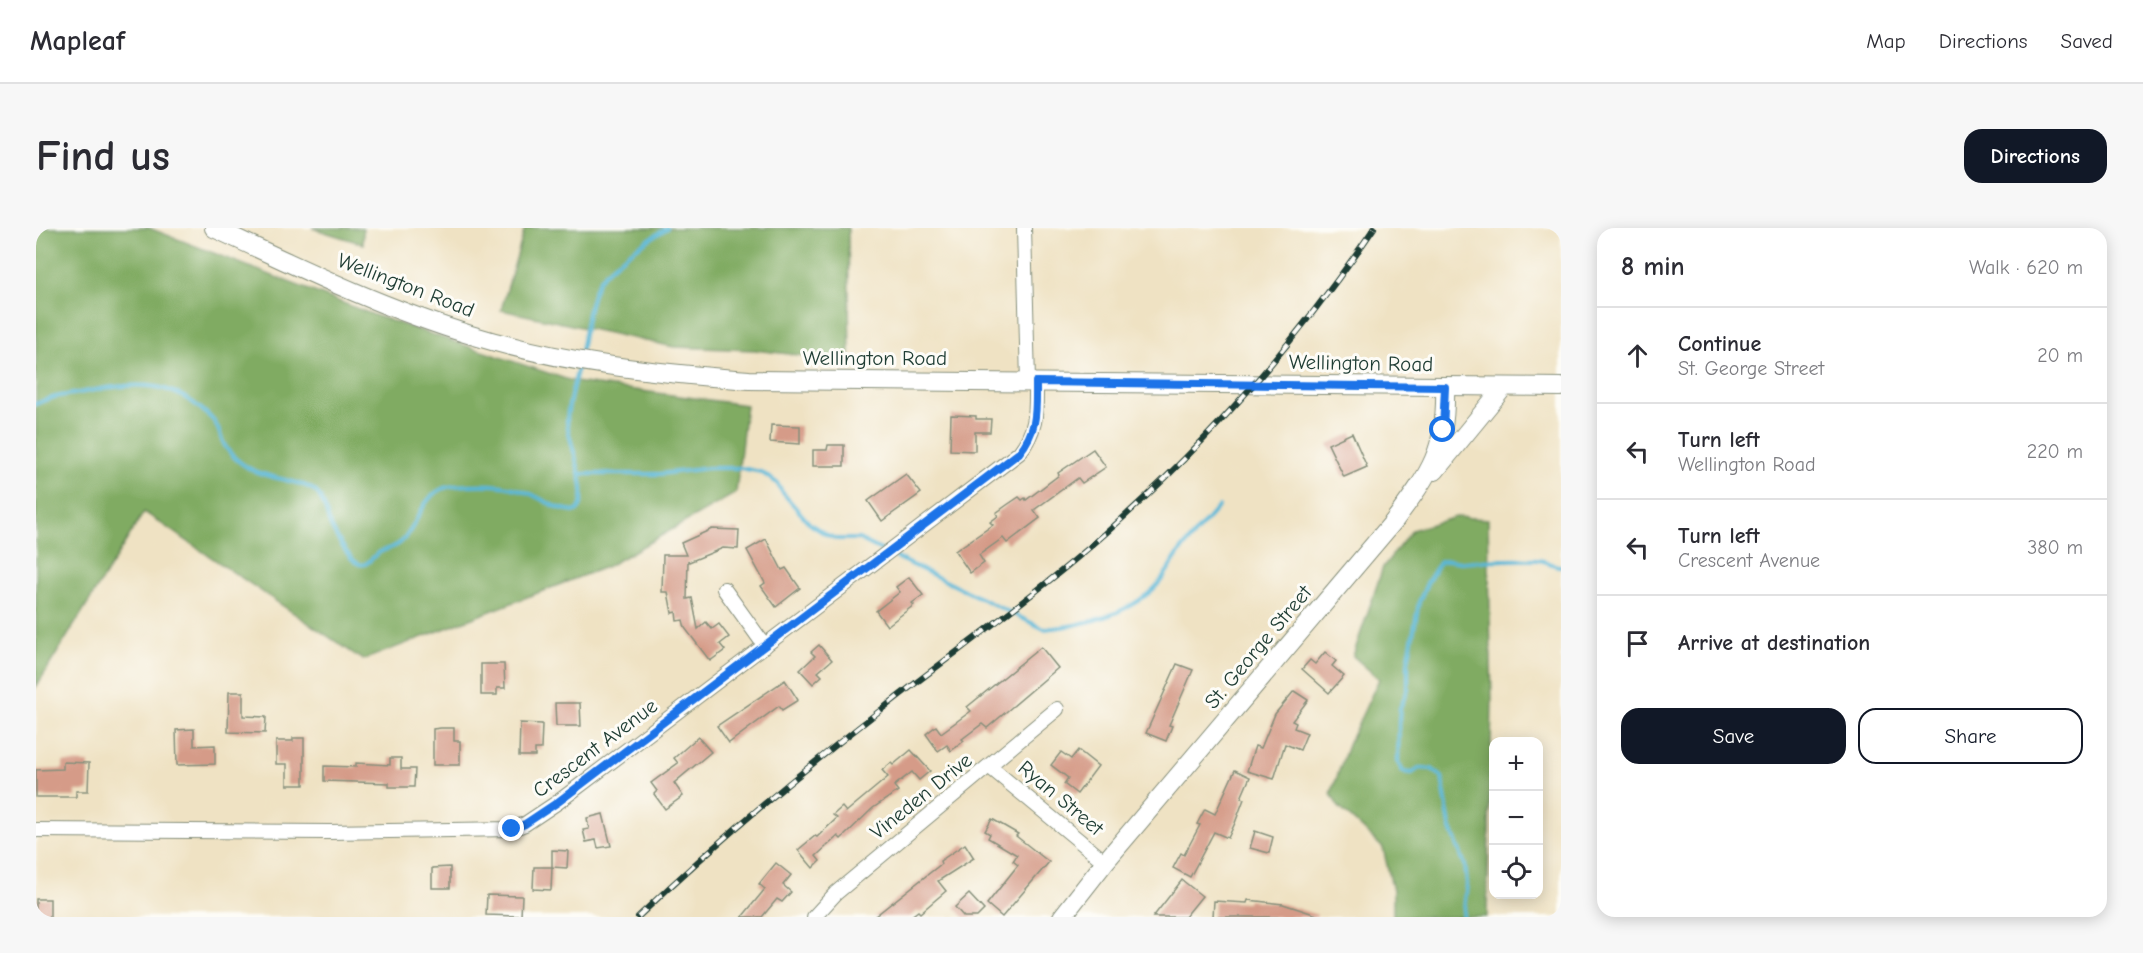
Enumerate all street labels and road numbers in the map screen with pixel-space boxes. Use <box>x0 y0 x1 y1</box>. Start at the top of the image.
street label: Wellington Road <box>334 248 478 322</box>
street label: Wellington Road <box>803 346 947 370</box>
street label: Wellington Road <box>1289 350 1433 376</box>
street label: St. George Street <box>1199 580 1317 713</box>
street label: Crescent Avenue <box>528 694 662 802</box>
street label: Vineden Drive <box>865 748 977 844</box>
street label: Ryan Street <box>1014 755 1109 841</box>

